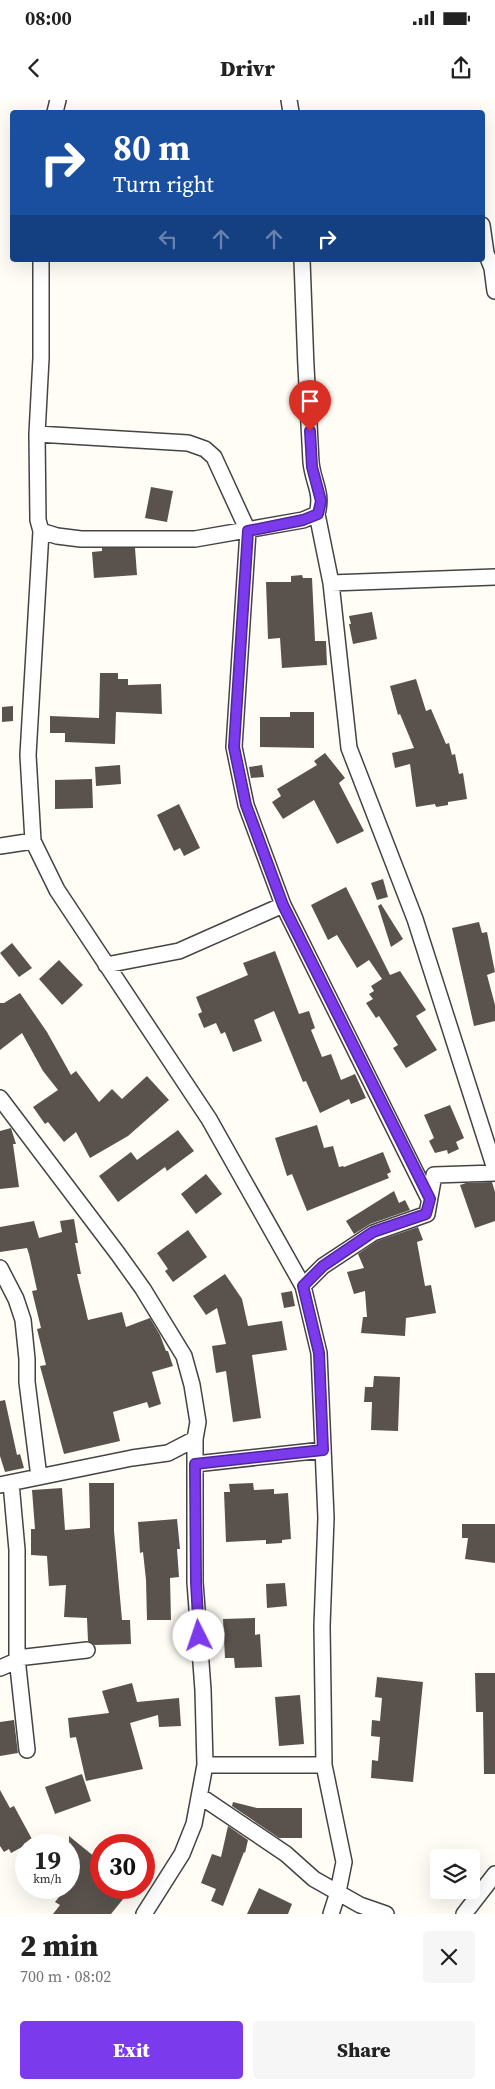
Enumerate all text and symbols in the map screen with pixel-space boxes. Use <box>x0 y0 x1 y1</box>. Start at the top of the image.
text: 08:00 <box>25 5 72 31</box>
text: Drivr <box>220 53 275 83</box>
icon: back <box>20 54 48 82</box>
icon: share <box>447 54 475 82</box>
text: 80 m <box>113 124 190 172</box>
icon: right <box>30 130 95 195</box>
text: Turn right <box>113 169 214 199</box>
icon: left <box>154 225 182 253</box>
icon: ahead <box>207 225 235 253</box>
icon: ahead <box>260 225 288 253</box>
icon: right <box>313 225 341 253</box>
pin <box>289 380 331 431</box>
icon: arrive <box>296 387 324 415</box>
position arrow <box>172 1609 224 1661</box>
speed limit sign: 30 <box>90 1834 155 1899</box>
text: 19 <box>34 1843 61 1877</box>
map controls <box>430 1849 480 1899</box>
button: layers <box>430 1849 480 1899</box>
text: km/h <box>33 1871 62 1887</box>
text: 2 min <box>20 1925 98 1966</box>
button: close <box>423 1931 475 1983</box>
text: 700 m · 08:02 <box>20 1965 111 1987</box>
button: Exit <box>20 2021 243 2079</box>
button: Share <box>253 2021 475 2079</box>

